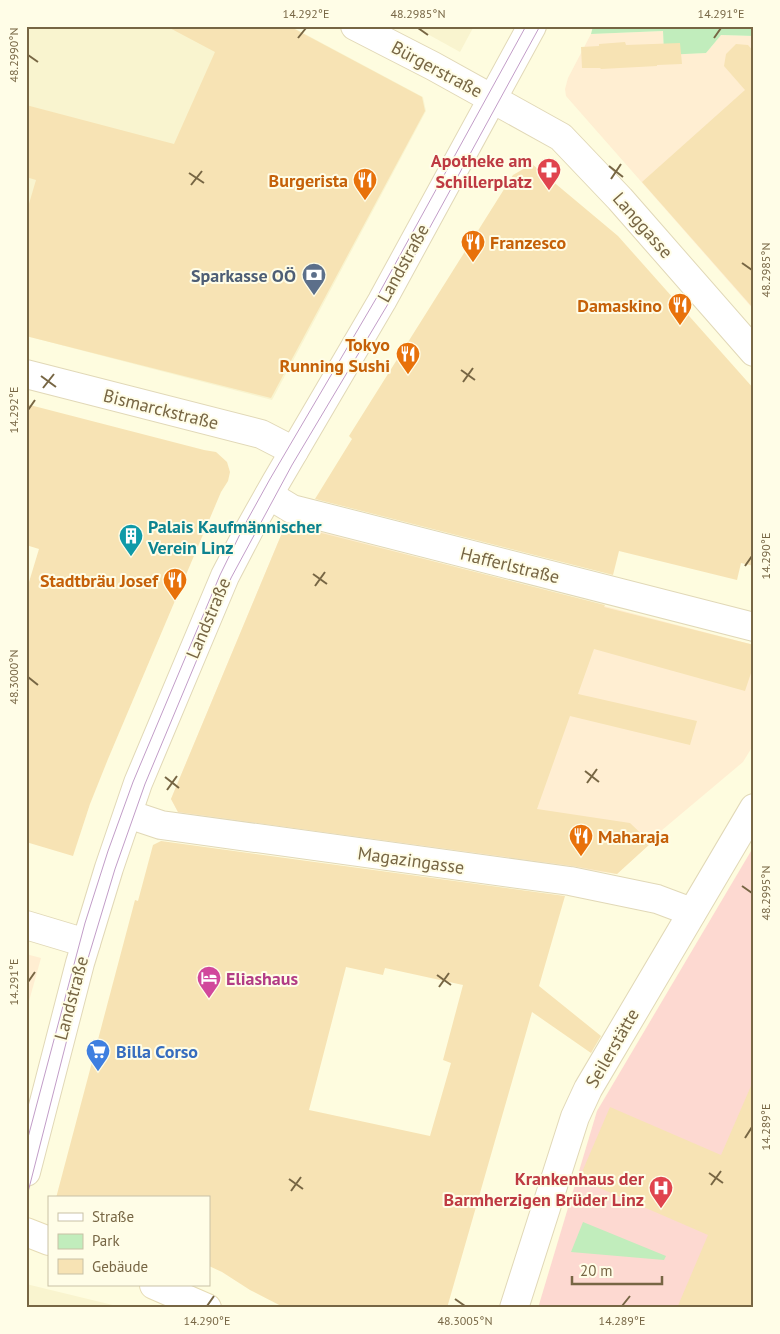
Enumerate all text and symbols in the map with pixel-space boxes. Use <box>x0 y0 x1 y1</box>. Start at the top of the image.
text: 14.292°E <box>283 6 329 21</box>
text: 48.2985°N <box>391 6 445 21</box>
text: 14.291°E <box>698 6 744 21</box>
text: 48.2990°N <box>6 28 21 82</box>
street label: Bürgerstraße <box>388 35 486 103</box>
place label: Apotheke am Schillerplatz <box>431 149 532 193</box>
pharmacy icon: Apotheke am Schillerplatz <box>536 157 562 191</box>
restaurant icon: Burgerista <box>352 167 378 201</box>
place label: Burgerista <box>269 169 348 192</box>
street label: Langgasse <box>608 187 678 263</box>
street label: Landstraße <box>372 220 434 306</box>
restaurant icon: Franzesco <box>460 229 486 263</box>
place label: Franzesco <box>490 231 567 254</box>
text: 48.2985°N <box>758 243 773 297</box>
bank icon: Sparkasse OÖ <box>301 262 327 296</box>
place label: Sparkasse OÖ <box>191 264 296 287</box>
restaurant icon: Damaskino <box>667 292 693 326</box>
place label: Damaskino <box>577 294 662 317</box>
place label: Tokyo Running Sushi <box>280 333 390 377</box>
restaurant icon: Tokyo Running Sushi <box>395 341 421 375</box>
street label: Bismarckstraße <box>101 384 221 434</box>
text: 14.292°E <box>6 387 21 433</box>
place label: Palais Kaufmännischer Verein Linz <box>147 515 322 559</box>
building icon: Palais Kaufmännischer Verein Linz <box>118 523 144 557</box>
text: 14.290°E <box>758 533 773 579</box>
street label: Hafferlstraße <box>458 542 562 588</box>
restaurant icon: Stadtbräu Josef <box>162 567 188 601</box>
place label: Stadtbräu Josef <box>40 569 159 592</box>
street label: Landstraße <box>181 574 235 662</box>
text: 48.3000°N <box>6 650 21 704</box>
restaurant icon: Maharaja <box>568 823 594 857</box>
place label: Maharaja <box>598 825 669 848</box>
street label: Magazingasse <box>356 841 466 879</box>
text: 48.2995°N <box>758 866 773 920</box>
street label: Landstraße <box>49 954 93 1042</box>
text: 14.291°E <box>6 959 21 1005</box>
hotel icon: Eliashaus <box>196 965 222 999</box>
place label: Eliashaus <box>226 967 298 990</box>
street label: Seilerstätte <box>580 1004 644 1092</box>
supermarket icon: Billa Corso <box>85 1038 111 1072</box>
place label: Billa Corso <box>116 1040 198 1063</box>
text: 14.289°E <box>758 1104 773 1150</box>
place label: Krankenhaus der Barmherzigen Brüder Linz <box>444 1167 645 1211</box>
hospital icon: Krankenhaus der Barmherzigen Brüder Linz <box>648 1175 674 1209</box>
legend <box>48 1196 210 1286</box>
text: Straße <box>92 1207 134 1226</box>
text: Park <box>92 1231 120 1250</box>
scale bar <box>572 1254 662 1286</box>
text: Gebäude <box>92 1257 148 1276</box>
text: 20 m <box>580 1261 613 1280</box>
text: 14.290°E <box>184 1313 230 1328</box>
text: 48.3005°N <box>438 1313 492 1328</box>
text: 14.289°E <box>599 1313 645 1328</box>

